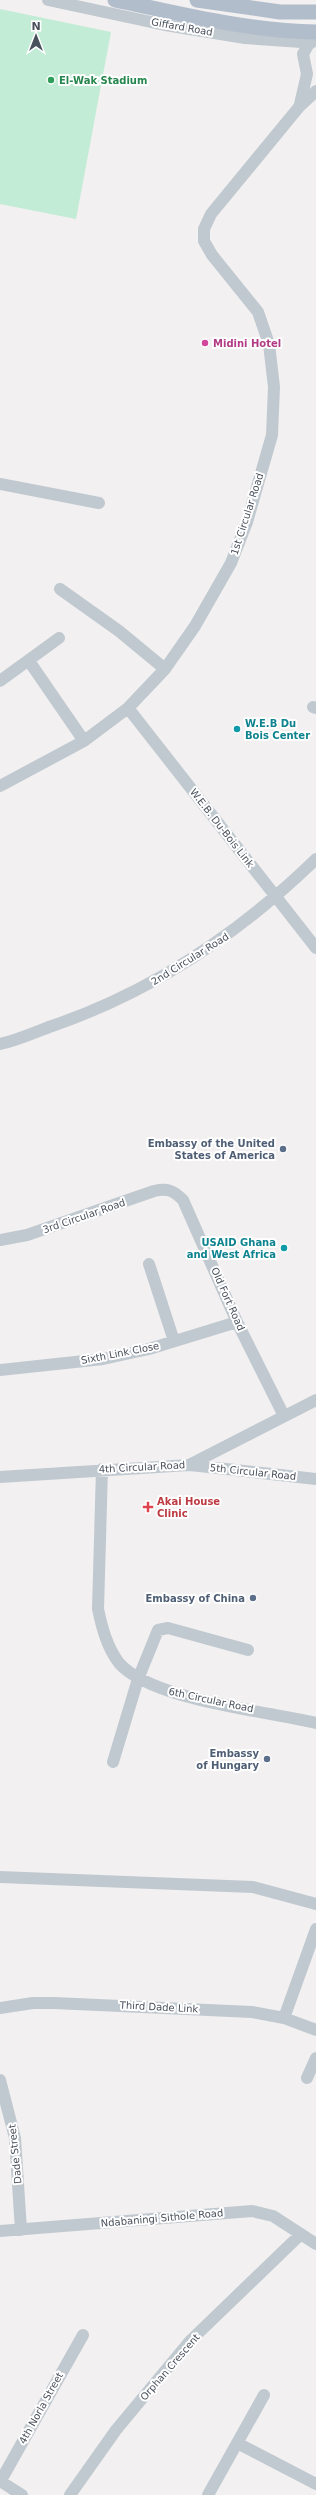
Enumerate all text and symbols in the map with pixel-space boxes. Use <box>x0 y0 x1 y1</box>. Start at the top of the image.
north arrow <box>16 16 56 56</box>
street label: Giffard Road <box>150 16 214 38</box>
text: N <box>31 20 41 33</box>
marker: El-Wak Stadium <box>46 75 56 85</box>
place label: El-Wak Stadium <box>59 75 147 86</box>
marker: Midini Hotel <box>200 338 210 348</box>
place label: Midini Hotel <box>213 338 281 349</box>
street label: 1st Circular Road <box>229 472 265 556</box>
place label: W.E.B Du Bois Center <box>245 718 310 741</box>
marker: W.E.B Du Bois Center <box>232 724 242 734</box>
street label: W.E.B. Du-Bois Link <box>188 787 256 870</box>
street label: 2nd Circular Road <box>149 931 231 987</box>
place label: Embassy of the United States of America <box>148 1138 275 1161</box>
marker: Embassy of the United States of America <box>278 1144 288 1154</box>
street label: 3rd Circular Road <box>41 1197 127 1235</box>
place label: USAID Ghana and West Africa <box>187 1237 276 1260</box>
marker: USAID Ghana and West Africa <box>279 1243 289 1253</box>
street label: Old Fort Road <box>209 1266 247 1332</box>
street label: Sixth Link Close <box>80 1340 160 1366</box>
street label: 4th Circular Road <box>98 1459 186 1475</box>
street label: 5th Circular Road <box>209 1462 297 1482</box>
place label: Akai House Clinic <box>157 1496 220 1519</box>
marker: Akai House Clinic <box>142 1501 154 1513</box>
place label: Embassy of China <box>145 1593 245 1604</box>
marker: Embassy of China <box>248 1593 258 1603</box>
street label: 6th Circular Road <box>168 1686 254 1714</box>
place label: Embassy of Hungary <box>196 1748 259 1771</box>
marker: Embassy of Hungary <box>262 1754 272 1764</box>
street label: Third Dade Link <box>118 1999 199 2015</box>
street label: Dade Street <box>6 2124 24 2184</box>
street label: Ndabaningi Sithole Road <box>100 2207 224 2229</box>
street label: Orphan Crescent <box>138 2331 202 2402</box>
street label: 4th Norla Street <box>17 2370 65 2446</box>

